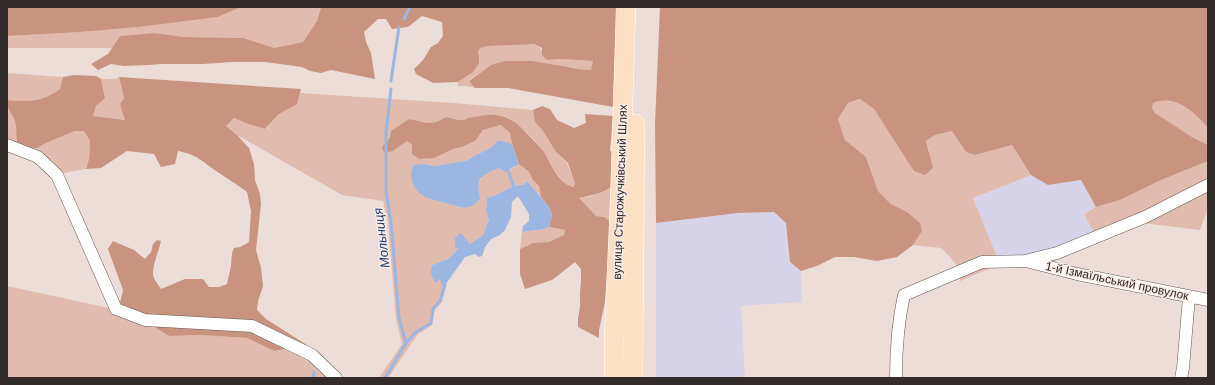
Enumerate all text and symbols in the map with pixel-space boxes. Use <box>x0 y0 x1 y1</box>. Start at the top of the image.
street label: вулиця Старожучківський Шлях <box>610 104 630 280</box>
water label: Мольниця <box>370 207 393 269</box>
street label: 1-й Ізмаїльський провулок <box>1044 259 1191 303</box>

